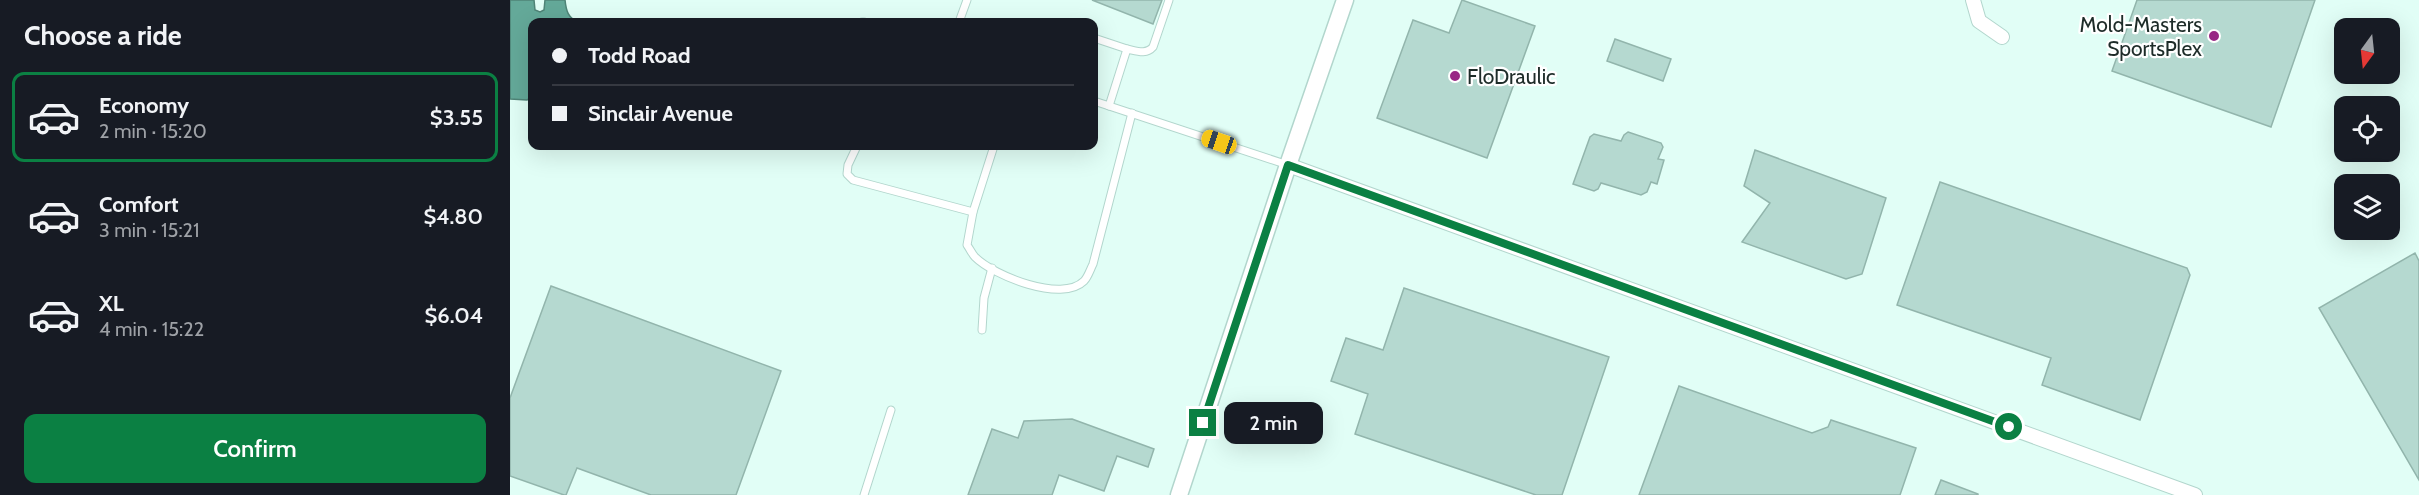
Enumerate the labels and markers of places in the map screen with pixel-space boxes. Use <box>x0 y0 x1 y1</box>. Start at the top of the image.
place label: Mold-Masters SportsPlex <box>2079 12 2202 61</box>
marker: Mold-Masters SportsPlex <box>2207 29 2221 43</box>
place label: FloDraulic <box>1467 64 1556 89</box>
marker: FloDraulic <box>1448 69 1462 83</box>

